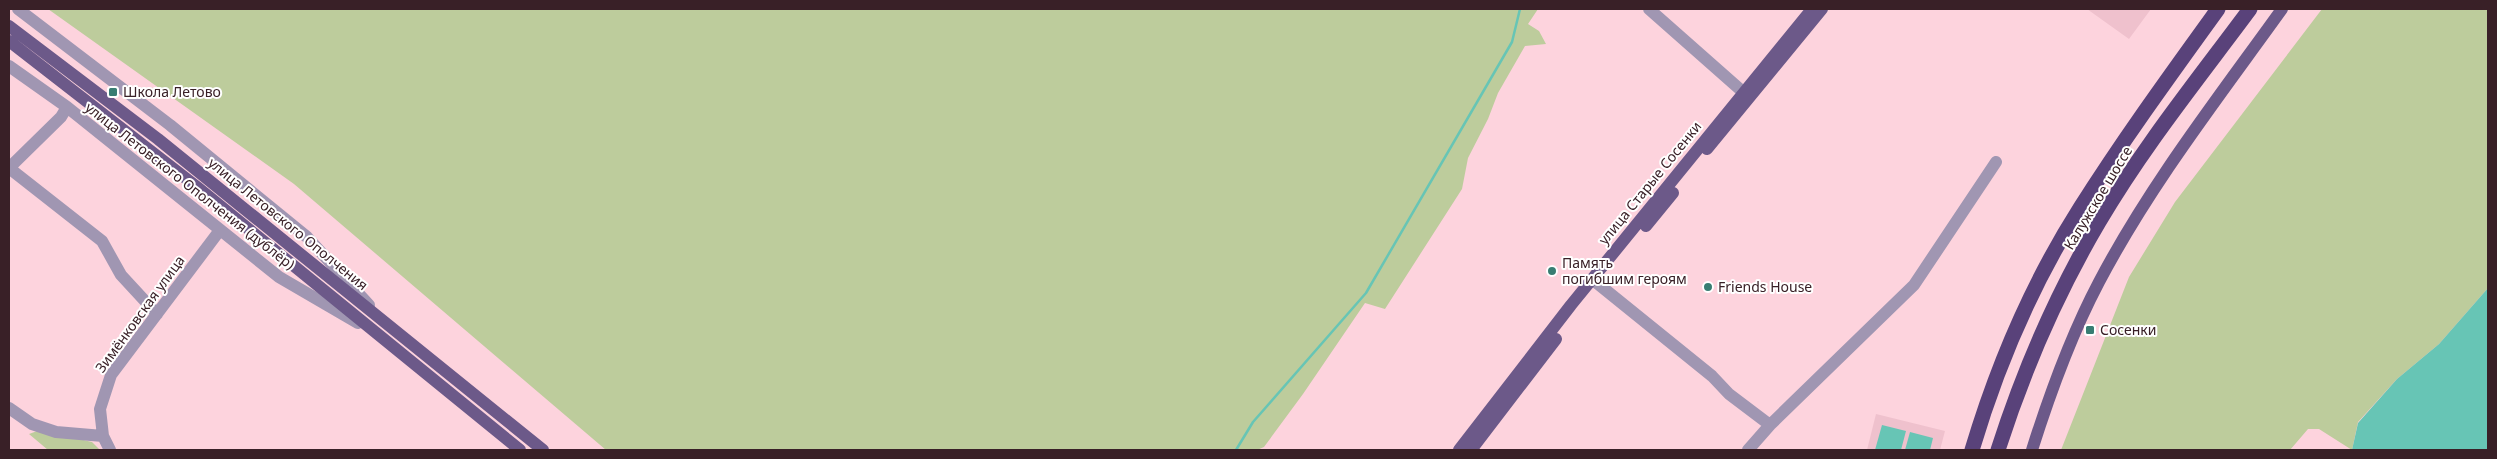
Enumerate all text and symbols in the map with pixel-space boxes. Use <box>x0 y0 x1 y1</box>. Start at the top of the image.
place label: Школа Летово <box>123 82 221 101</box>
marker: Школа Летово <box>107 86 119 98</box>
street label: улица Летовского Ополчения (дублёр) <box>82 99 298 273</box>
street label: улица Старые Сосенки <box>1594 117 1705 248</box>
street label: Калужское шоссе <box>2059 142 2136 253</box>
street label: улица Летовского Ополчения <box>205 154 371 294</box>
street label: Зимёнковская улица <box>91 251 189 376</box>
place label: Память погибшим героям <box>1562 253 1687 288</box>
marker: Память погибшим героям <box>1546 265 1558 277</box>
place label: Friends House <box>1718 277 1812 296</box>
marker: Friends House <box>1702 281 1714 293</box>
place label: Сосенки <box>2100 320 2156 339</box>
marker: Сосенки <box>2084 324 2096 336</box>

